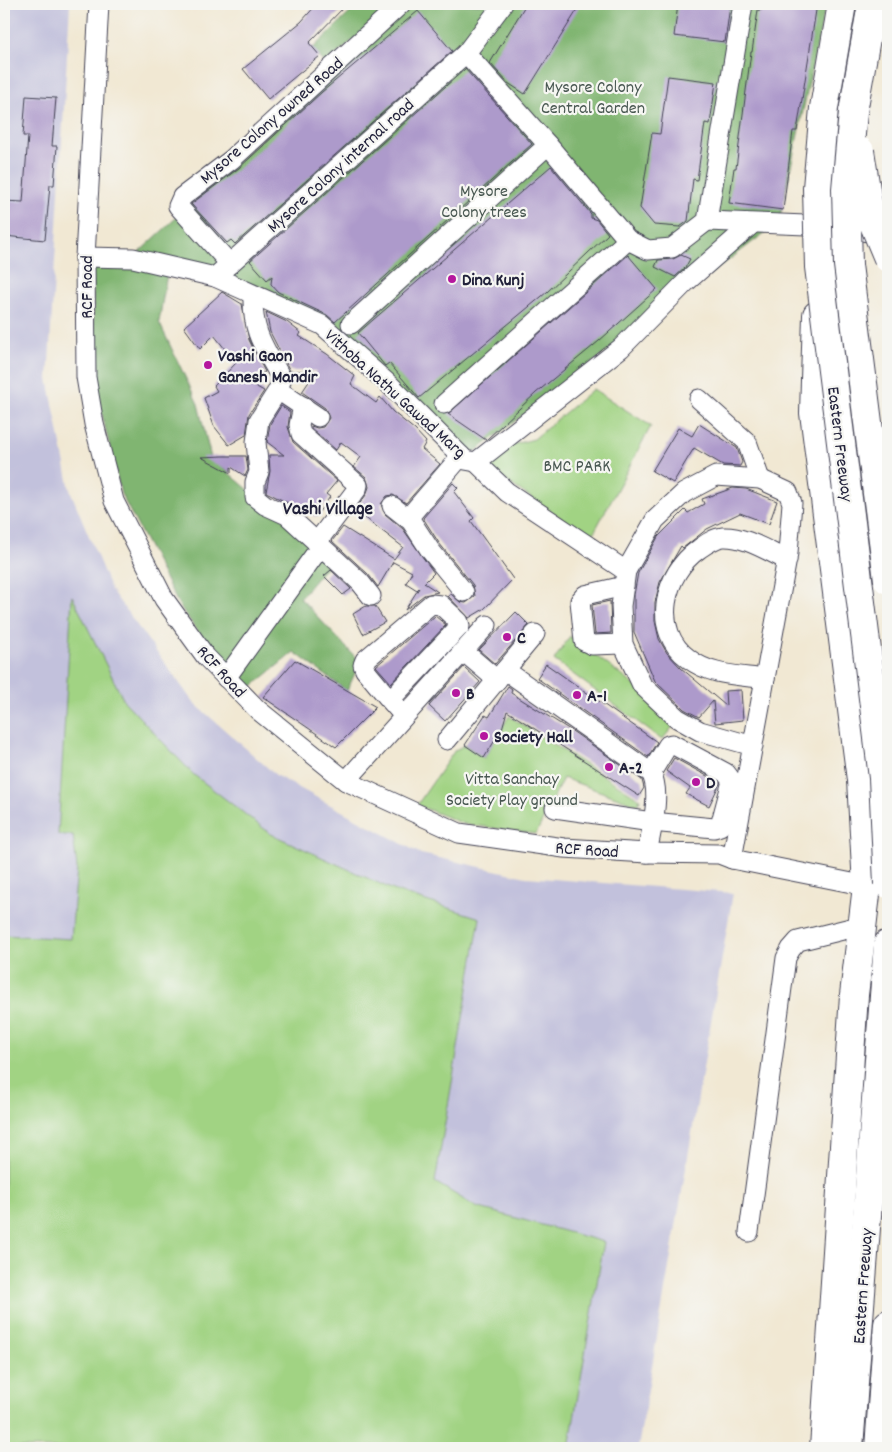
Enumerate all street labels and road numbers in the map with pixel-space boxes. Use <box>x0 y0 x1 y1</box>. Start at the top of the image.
street label: Mysore Colony owned Road <box>195 52 350 191</box>
street label: Mysore Colony internal road <box>262 94 421 240</box>
street label: RCF Road <box>76 255 101 319</box>
street label: Vithoba Nathu Gawad Marg <box>318 324 471 465</box>
street label: Eastern Freeway <box>819 385 858 504</box>
street label: RCF Road <box>190 641 251 705</box>
street label: RCF Road <box>554 837 619 866</box>
street label: Eastern Freeway <box>848 1227 881 1345</box>

